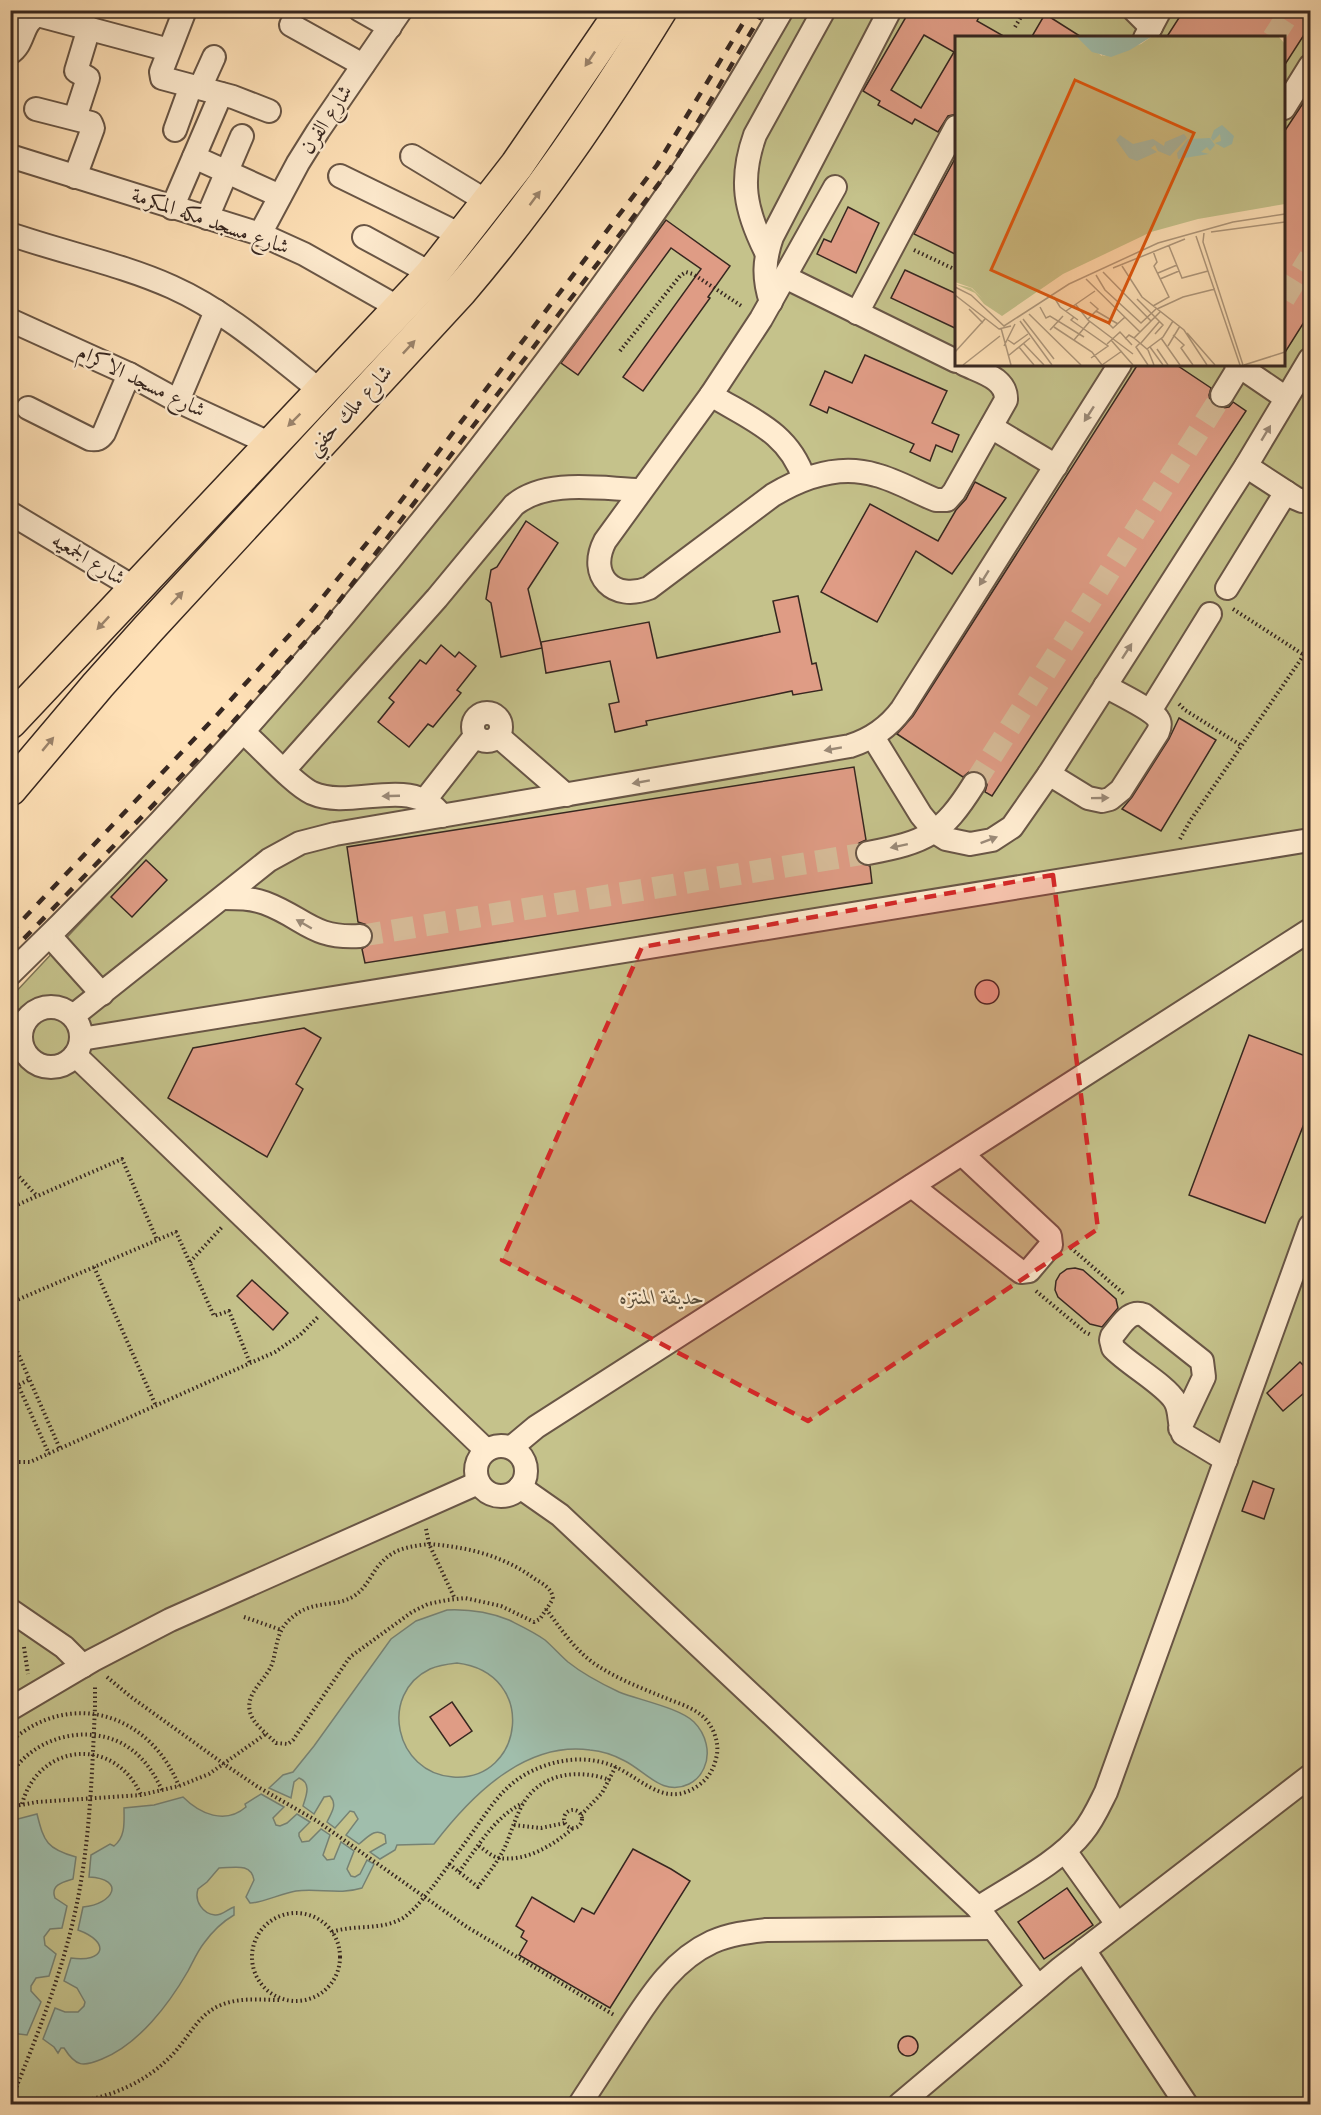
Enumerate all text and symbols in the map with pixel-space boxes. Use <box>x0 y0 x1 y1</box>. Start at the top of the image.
inset map <box>955 36 1285 366</box>
one-way arrow <box>585 51 596 67</box>
street label: شارع الفرن <box>297 82 362 162</box>
street label: شارع مسجد مكه المكرمة <box>127 183 292 264</box>
one-way arrow <box>529 191 541 206</box>
one-way arrow <box>402 339 416 354</box>
street label: شارع مسجد الاكرام <box>71 340 209 427</box>
street label: شارع ملك حفني <box>303 362 403 466</box>
one-way arrow <box>1084 406 1095 422</box>
one-way arrow <box>288 413 302 427</box>
one-way arrow <box>1260 425 1271 441</box>
street label: شارع الجمعيه <box>45 530 128 595</box>
one-way arrow <box>979 570 990 587</box>
one-way arrow <box>170 590 184 605</box>
one-way arrow <box>96 615 110 629</box>
one-way arrow <box>1122 642 1133 659</box>
one-way arrow <box>41 737 54 752</box>
one-way arrow <box>823 745 842 754</box>
one-way arrow <box>631 778 650 787</box>
one-way arrow <box>381 791 400 800</box>
one-way arrow <box>1091 794 1110 803</box>
one-way arrow <box>981 834 999 844</box>
one-way arrow <box>890 842 909 852</box>
one-way arrow <box>296 920 313 930</box>
park label: حديقة المنتزه <box>620 1288 704 1310</box>

